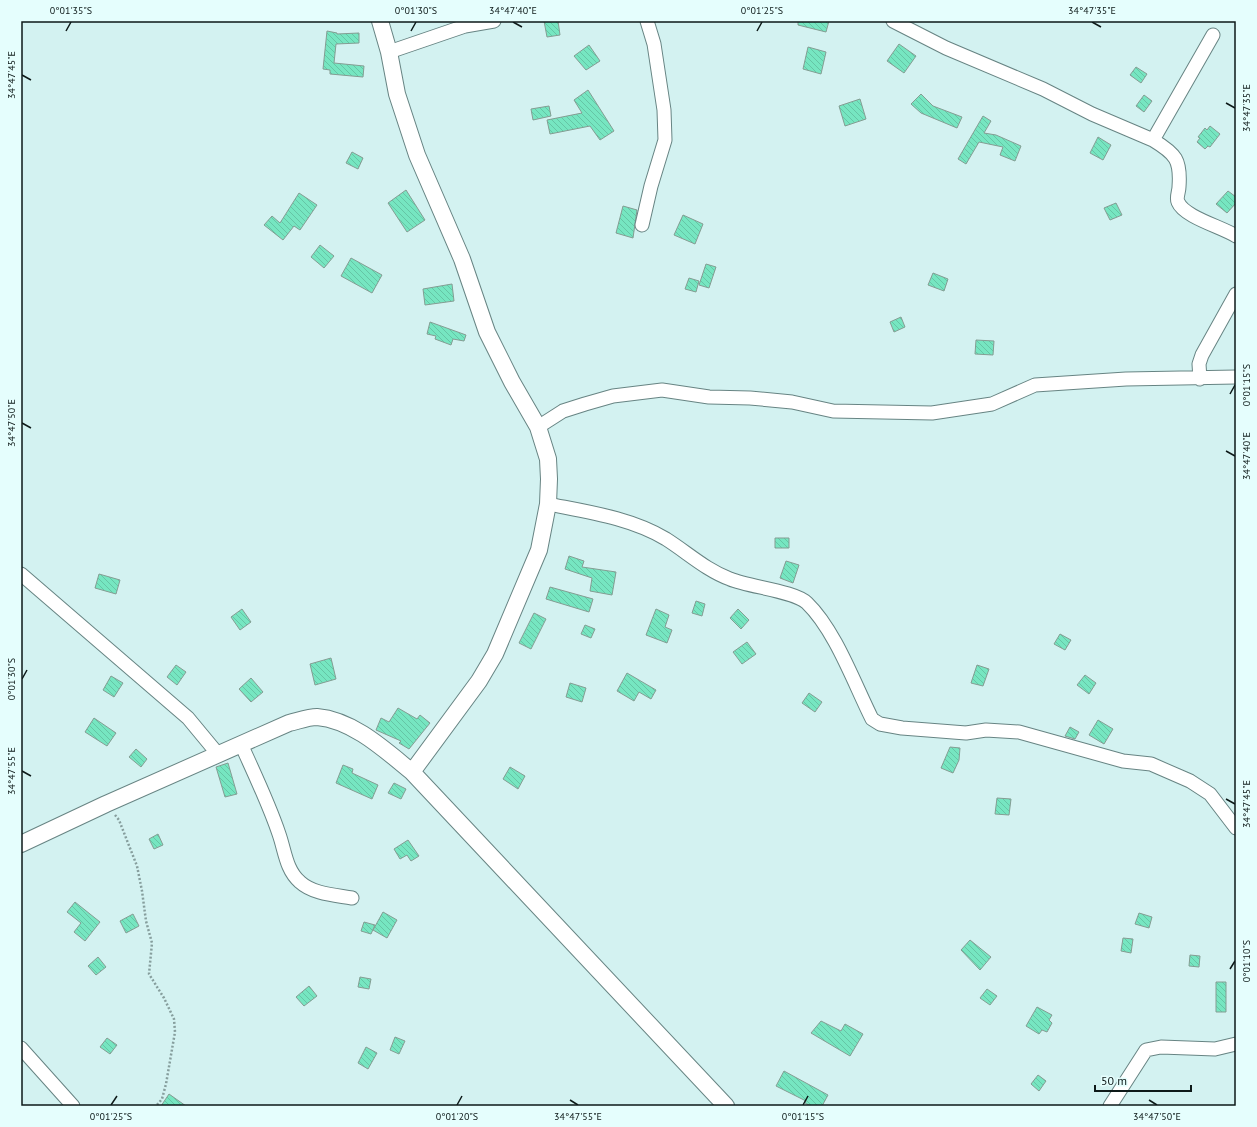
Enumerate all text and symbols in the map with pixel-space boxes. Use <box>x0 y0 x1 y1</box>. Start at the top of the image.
text: 0°01'35"S <box>50 4 92 17</box>
text: 0°01'30"S <box>395 4 437 17</box>
text: 34°47'40"E <box>489 4 537 17</box>
text: 0°01'25"S <box>741 4 783 17</box>
text: 34°47'35"E <box>1068 4 1116 17</box>
text: 34°47'45"E <box>5 51 18 99</box>
text: 34°47'35"E <box>1240 84 1253 132</box>
text: 0°01'15"S <box>1240 364 1253 406</box>
text: 34°47'50"E <box>5 399 18 447</box>
text: 34°47'40"E <box>1240 432 1253 480</box>
text: 0°01'30"S <box>5 658 18 700</box>
text: 34°47'55"E <box>5 747 18 795</box>
text: 34°47'45"E <box>1240 780 1253 828</box>
text: 0°01'10"S <box>1240 940 1253 982</box>
scale bar <box>1095 1067 1191 1093</box>
text: 50 m <box>1101 1073 1127 1088</box>
text: 0°01'25"S <box>90 1110 132 1123</box>
text: 0°01'20"S <box>436 1110 478 1123</box>
text: 34°47'55"E <box>554 1110 602 1123</box>
text: 0°01'15"S <box>782 1110 824 1123</box>
text: 34°47'50"E <box>1133 1110 1181 1123</box>

